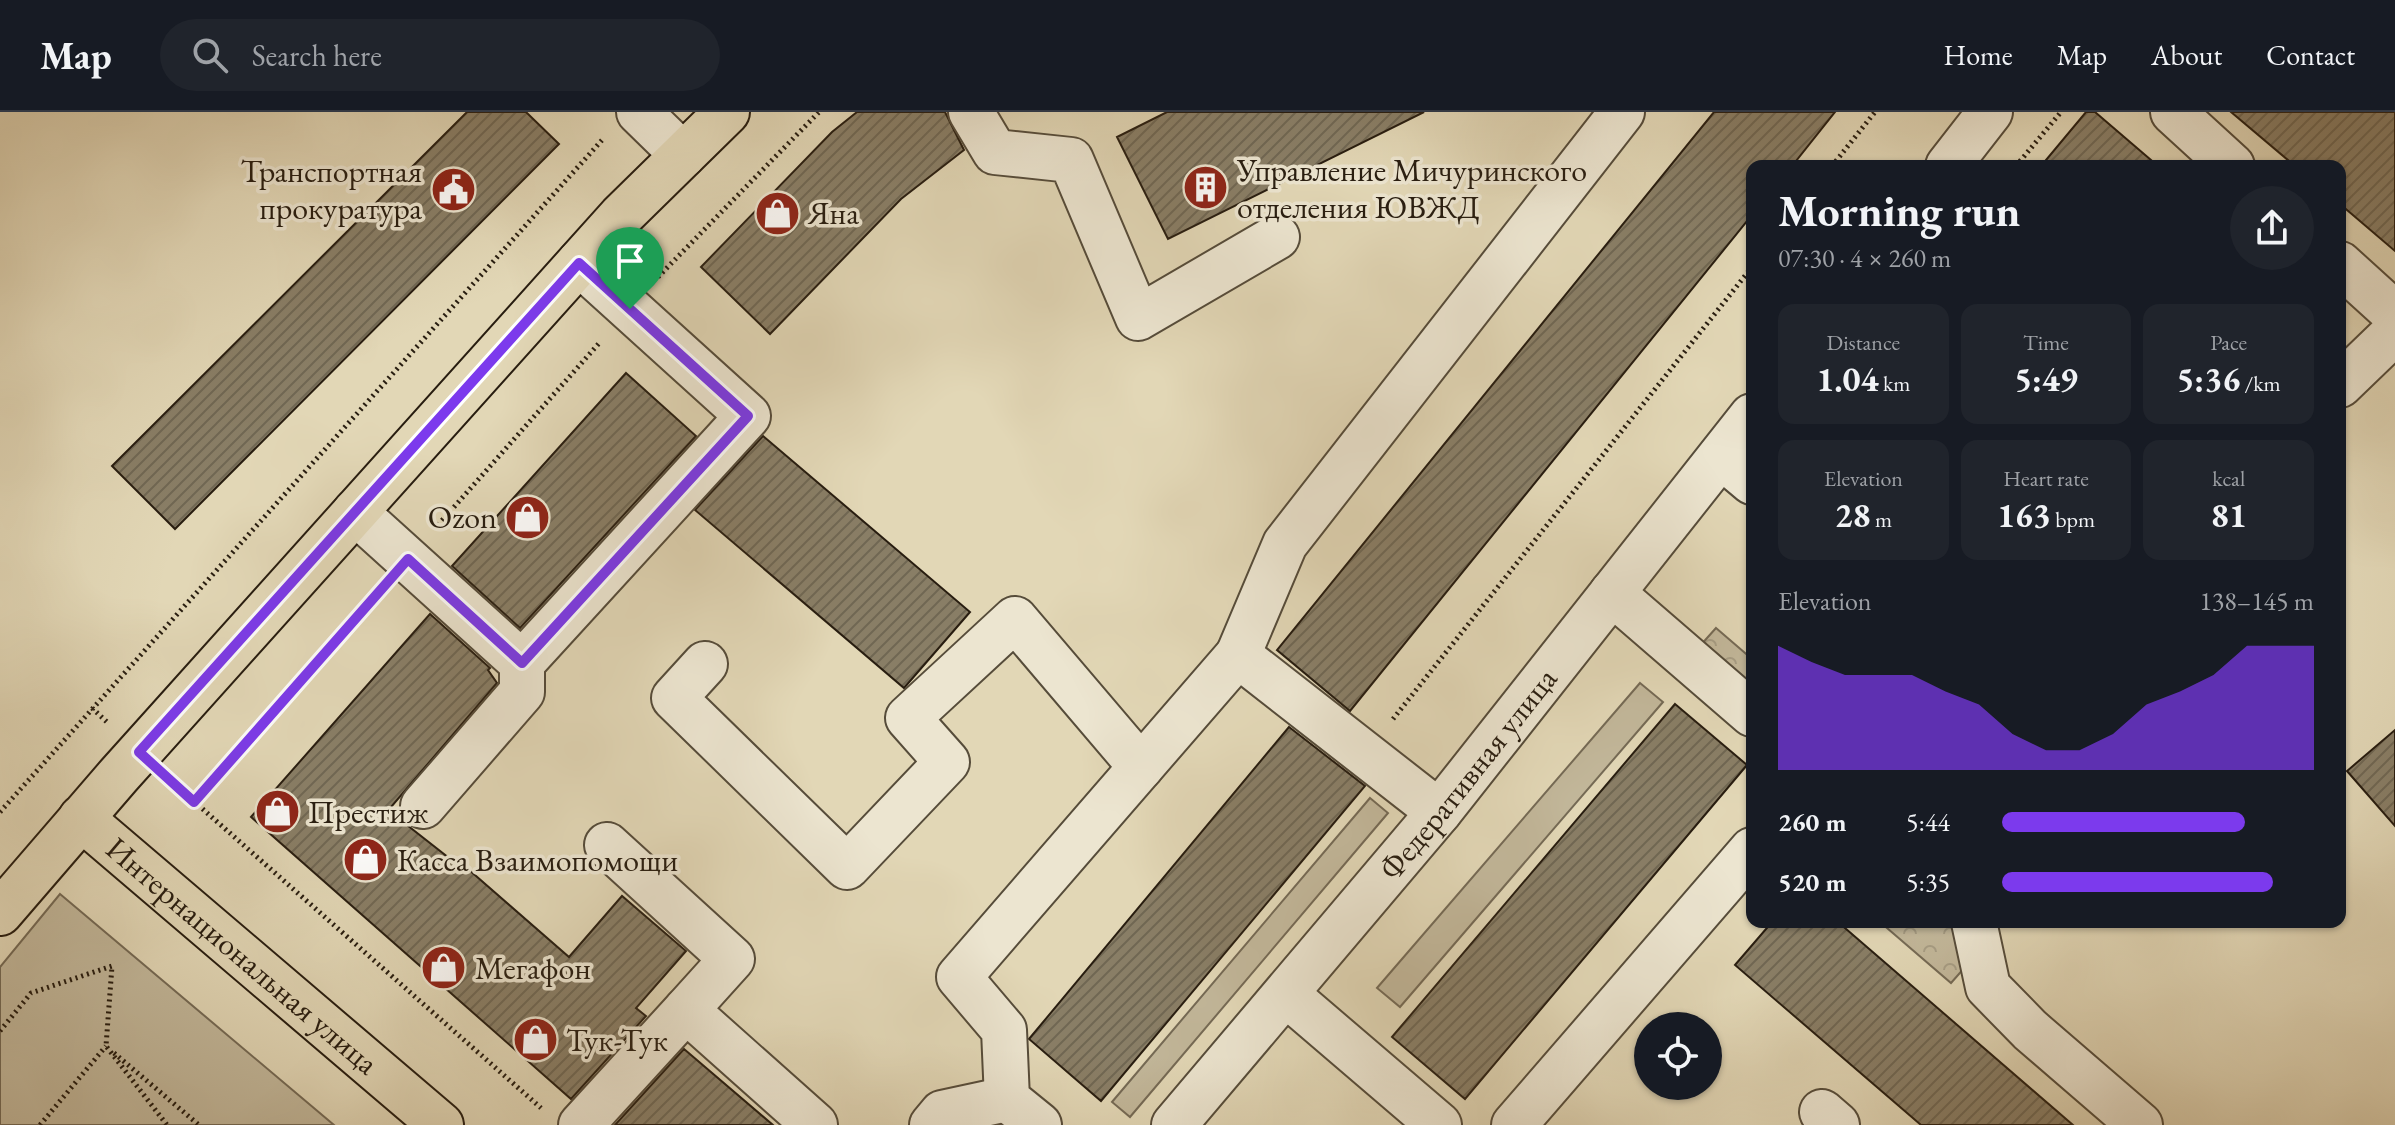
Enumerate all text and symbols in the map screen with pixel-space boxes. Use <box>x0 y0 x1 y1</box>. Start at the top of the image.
search box <box>160 19 720 91</box>
text: Map <box>40 31 112 80</box>
icon: search <box>188 33 232 77</box>
text: Search here <box>252 36 382 75</box>
text: Home <box>1943 37 2013 73</box>
text: Map <box>2057 37 2107 73</box>
text: About <box>2151 37 2222 73</box>
text: Contact <box>2266 37 2355 73</box>
place label: Управление Мичуринского отделения ЮВЖД <box>1236 149 1587 228</box>
place label: Транспортная прокуратура <box>240 150 422 229</box>
building icon: Управление Мичуринского отделения ЮВЖД <box>1182 164 1230 212</box>
public building icon: Транспортная прокуратура <box>429 165 477 213</box>
text: Morning run <box>1778 182 2020 239</box>
button: share <box>2230 186 2314 270</box>
shop icon: Яна <box>753 189 801 237</box>
place label: Яна <box>807 192 859 234</box>
pin <box>596 227 664 309</box>
icon: arrive <box>608 239 652 283</box>
text: 07:30 · 4 × 260 m <box>1778 241 1951 275</box>
text: Distance <box>1827 328 1900 357</box>
text: Time <box>2023 328 2069 357</box>
text: Pace <box>2210 328 2247 357</box>
text: 1.04 <box>1816 357 1879 401</box>
text: 5:49 <box>2014 357 2078 401</box>
text: 5:36 <box>2177 357 2240 401</box>
text: km <box>1879 369 1910 398</box>
text: /km <box>2240 369 2281 398</box>
text: Elevation <box>1824 464 1903 493</box>
text: Heart rate <box>2003 464 2089 493</box>
text: kcal <box>2212 464 2245 493</box>
shop icon: Ozon <box>504 493 552 541</box>
text: 28 <box>1835 493 1871 537</box>
text: 163 <box>1997 493 2051 537</box>
text: 81 <box>2211 493 2247 537</box>
place label: Ozon <box>428 496 497 538</box>
text: m <box>1871 505 1892 534</box>
text: bpm <box>2051 505 2095 534</box>
text: Elevation <box>1778 584 1872 618</box>
text: 138–145 m <box>2199 584 2314 618</box>
street label: Федеративная улица <box>1370 659 1566 889</box>
shop icon: Престиж <box>253 788 301 836</box>
place label: Престиж <box>308 791 429 833</box>
text: 260 m <box>1778 805 1846 839</box>
text: 5:44 <box>1906 805 1950 839</box>
street label: Интернациональная улица <box>97 827 388 1084</box>
shop icon: Касса Взаимопомощи <box>342 836 390 884</box>
place label: Касса Взаимопомощи <box>397 839 678 881</box>
text: 520 m <box>1778 865 1846 899</box>
text: 5:35 <box>1906 865 1950 899</box>
shop icon: Мегафон <box>420 944 468 992</box>
place label: Мегафон <box>475 947 591 989</box>
map controls <box>1634 1012 1722 1100</box>
button: locate <box>1634 1012 1722 1100</box>
shop icon: Тук-Тук <box>511 1016 559 1064</box>
place label: Тук-Тук <box>566 1019 668 1061</box>

